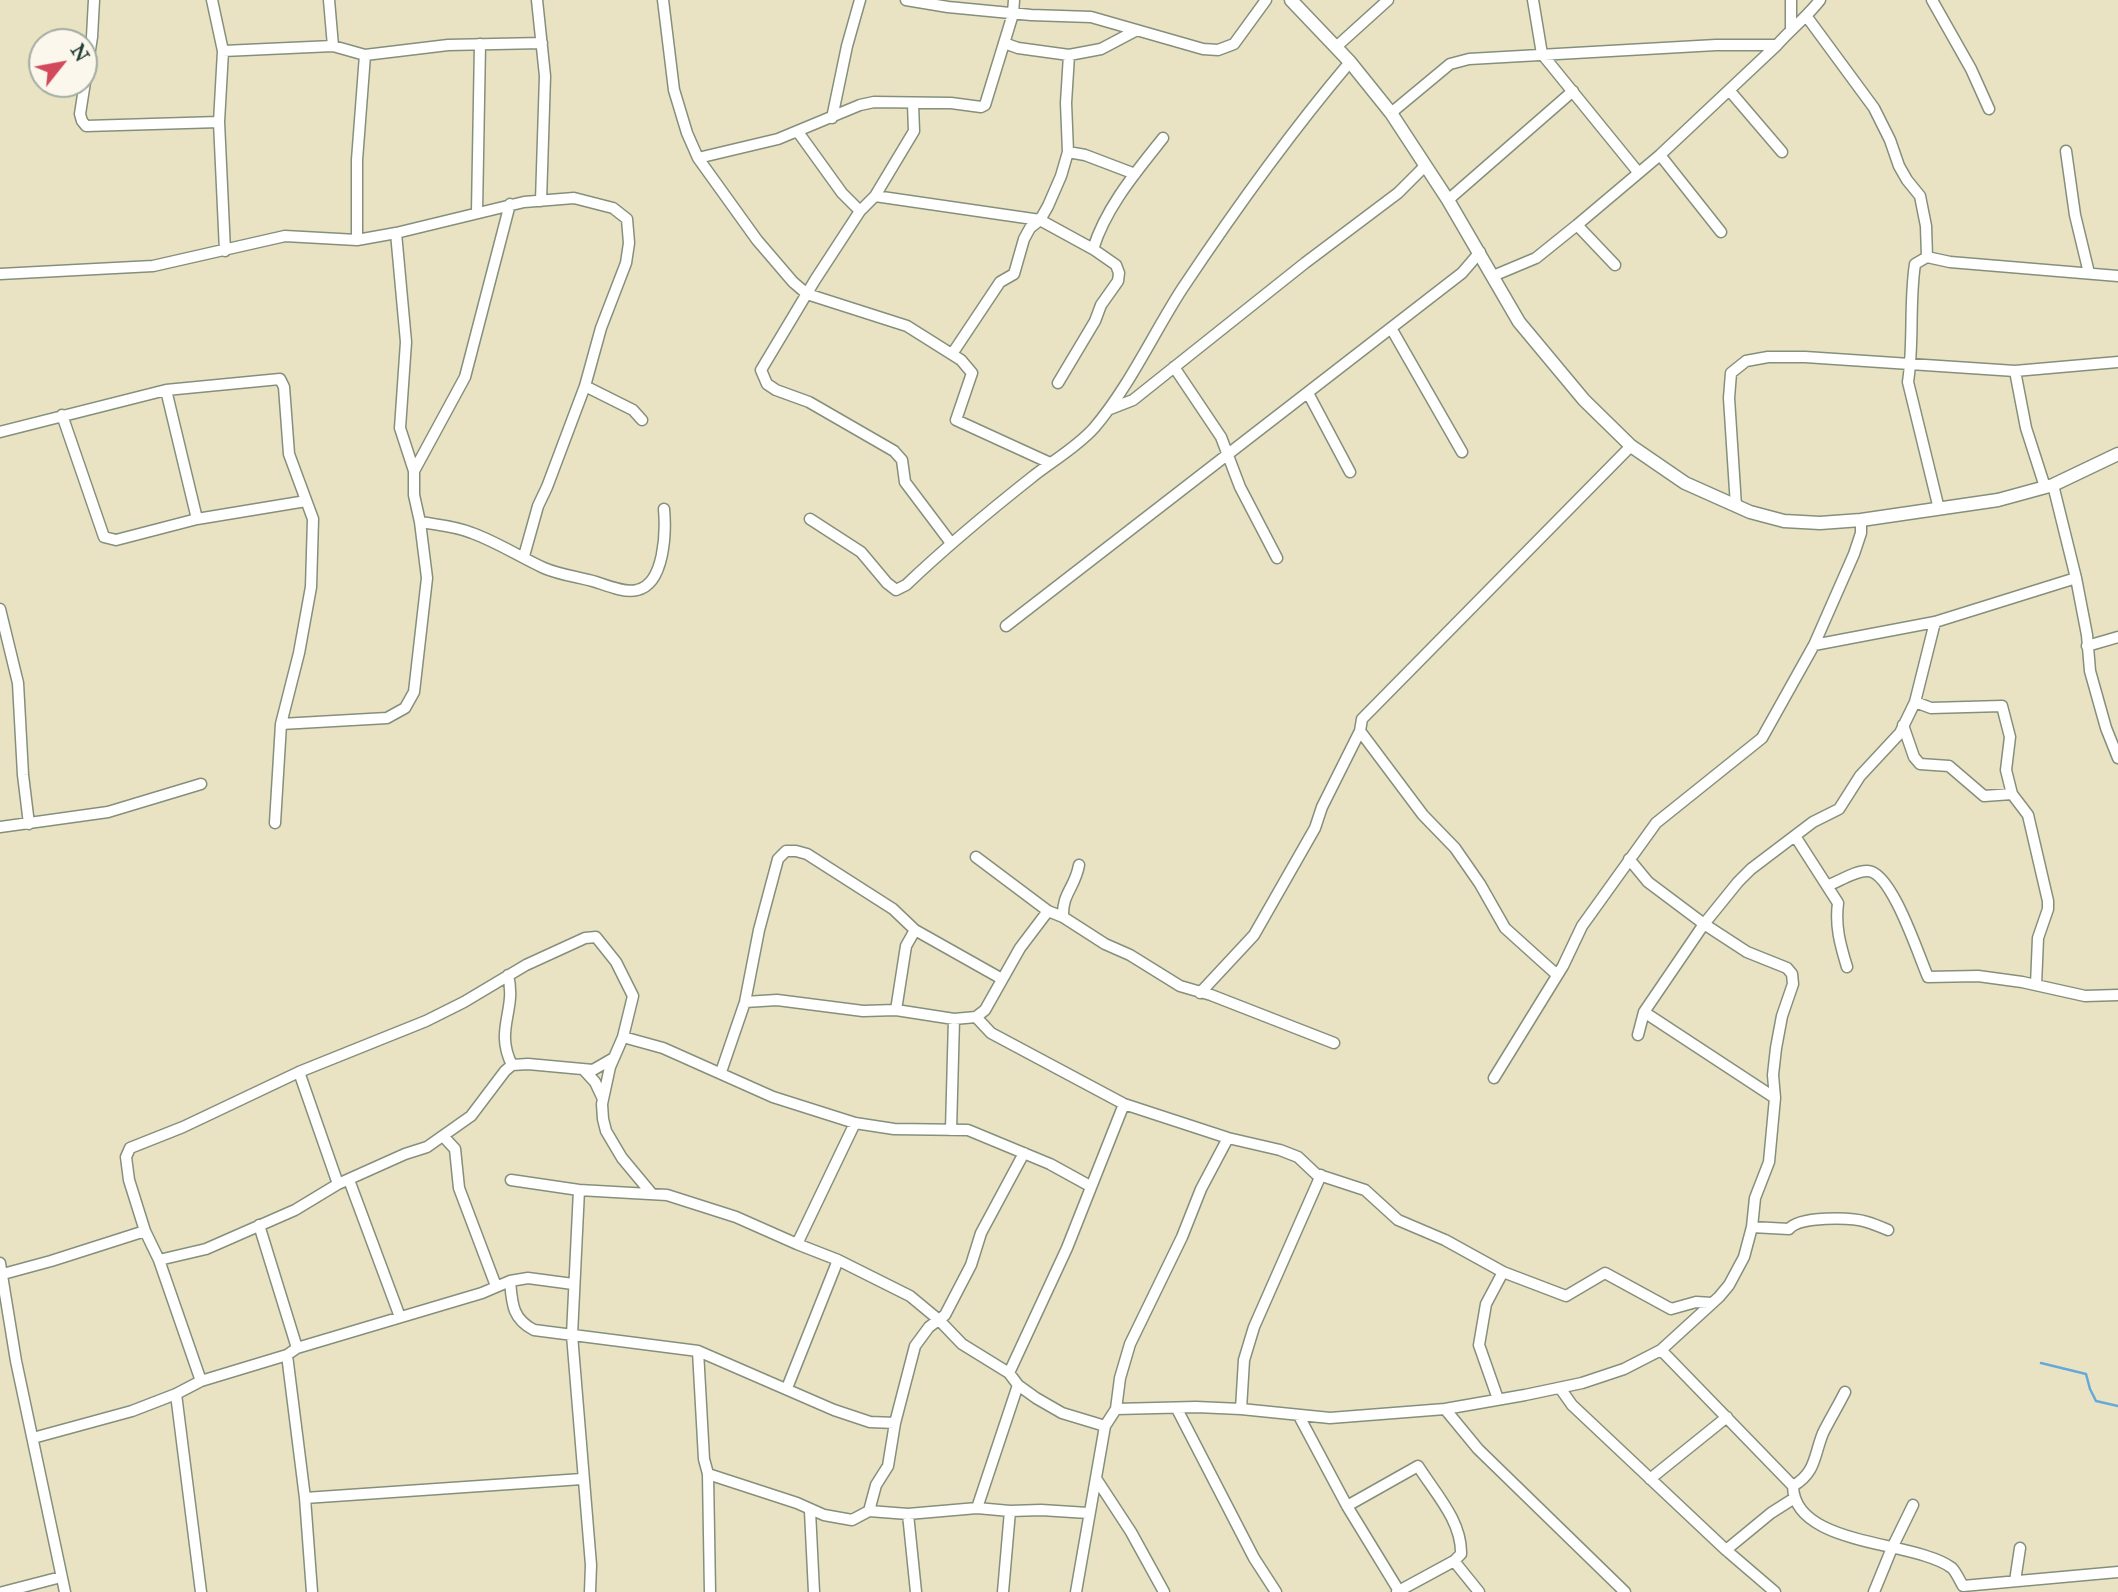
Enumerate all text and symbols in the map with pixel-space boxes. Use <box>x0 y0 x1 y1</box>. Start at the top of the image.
north arrow <box>28 28 98 98</box>
text: N <box>66 40 94 66</box>

